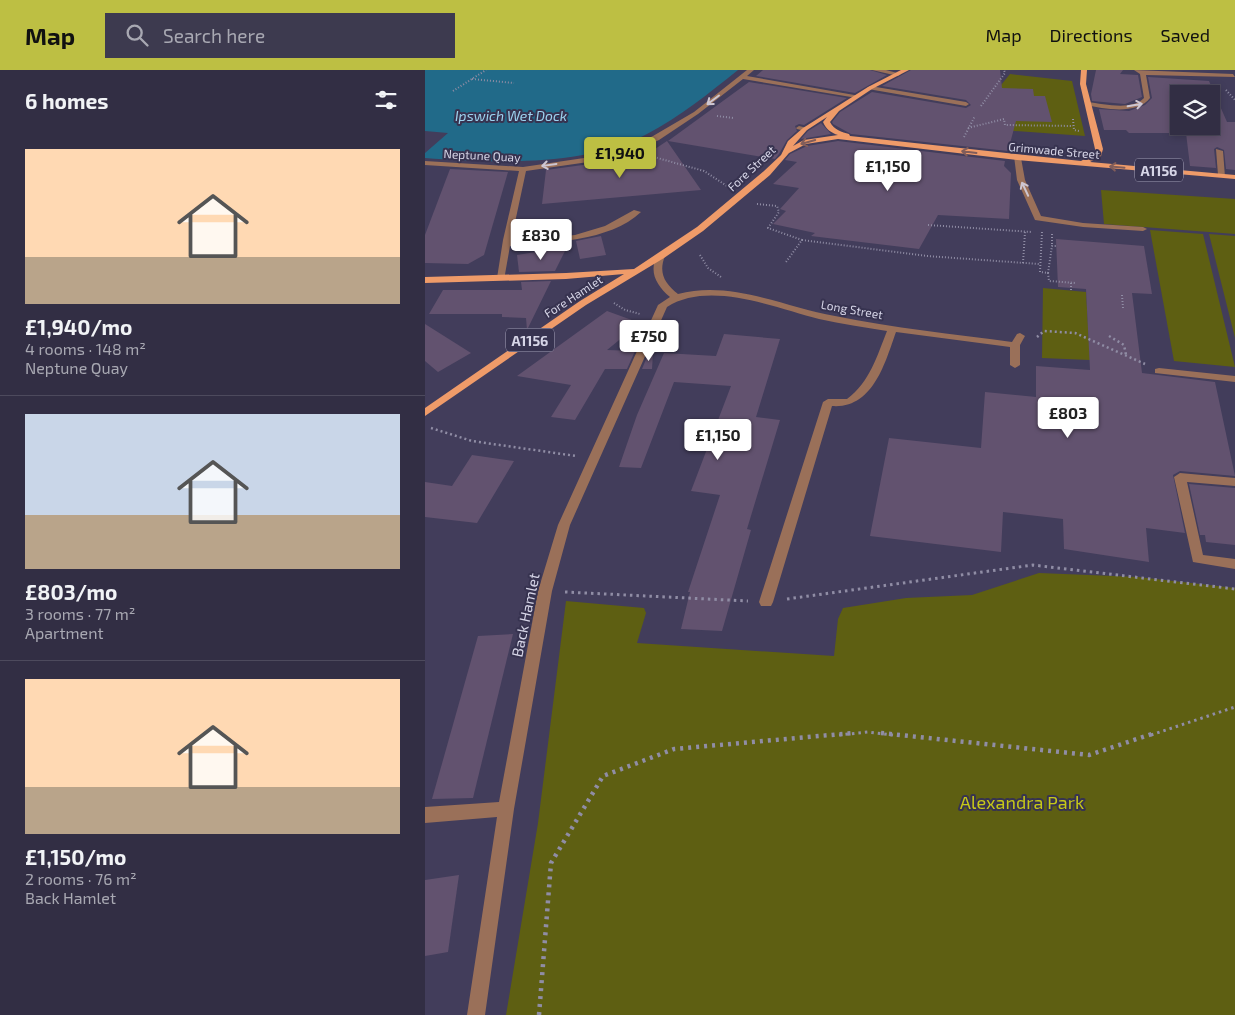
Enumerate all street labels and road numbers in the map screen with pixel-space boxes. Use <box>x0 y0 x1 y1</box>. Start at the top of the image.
street label: Grimwade Street <box>1008 139 1101 161</box>
street label: Fore Street <box>724 142 778 194</box>
street label: Neptune Quay <box>443 146 522 165</box>
road number: A1156 <box>1135 158 1183 182</box>
street label: Fore Hamlet <box>541 272 605 320</box>
street label: Long Street <box>820 297 884 321</box>
road number: A1156 <box>506 328 554 352</box>
street label: Back Hamlet <box>507 571 543 659</box>

